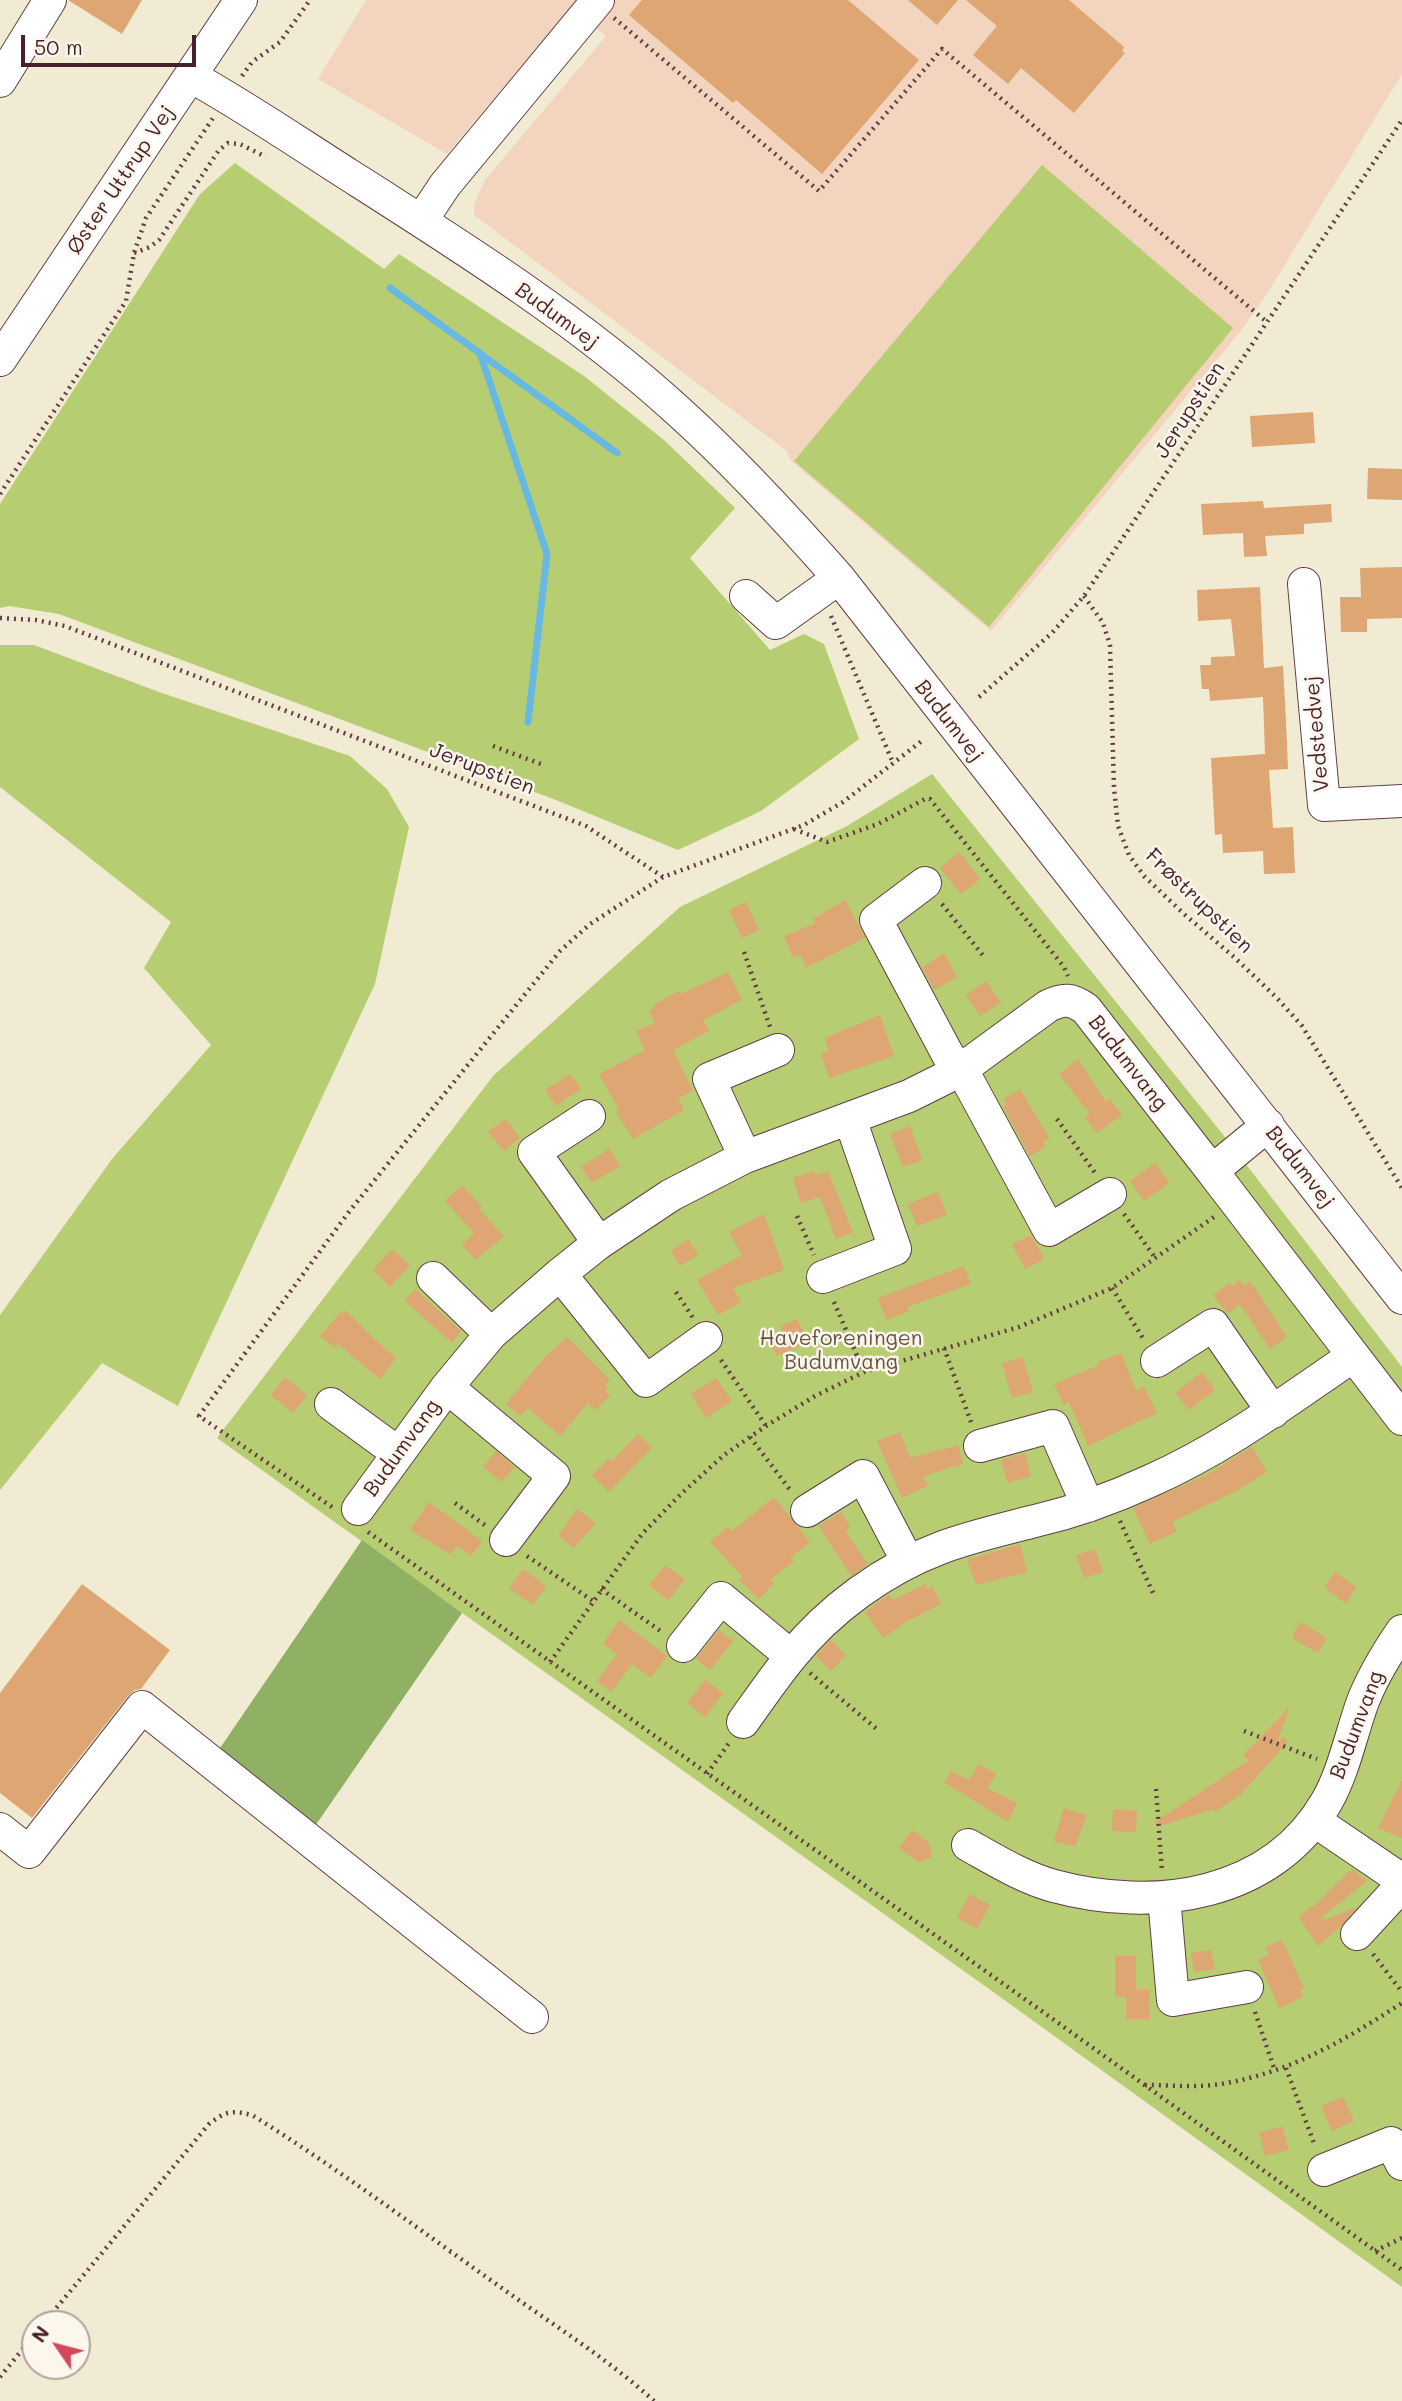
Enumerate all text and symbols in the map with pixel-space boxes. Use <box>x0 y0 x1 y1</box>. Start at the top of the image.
scale bar <box>24 21 200 65</box>
text: 50 m <box>34 33 83 60</box>
street label: Øster Uttrup Vej <box>62 101 180 259</box>
street label: Budumvej <box>510 277 604 355</box>
street label: Jerupstien <box>1149 357 1231 463</box>
street label: Budumvej <box>909 675 989 767</box>
street label: Vedstedvej <box>1299 675 1335 793</box>
street label: Jerupstien <box>426 738 538 800</box>
street label: Frøstrupstien <box>1140 843 1258 959</box>
street label: Budumvang <box>1083 1010 1173 1116</box>
street label: Budumvej <box>1260 1121 1340 1213</box>
park label: Haveforeningen Budumvang <box>760 1326 922 1376</box>
street label: Budumvang <box>358 1394 446 1502</box>
street label: Budumvang <box>1325 1667 1389 1783</box>
north arrow <box>21 2310 91 2380</box>
text: N <box>26 2321 54 2347</box>

